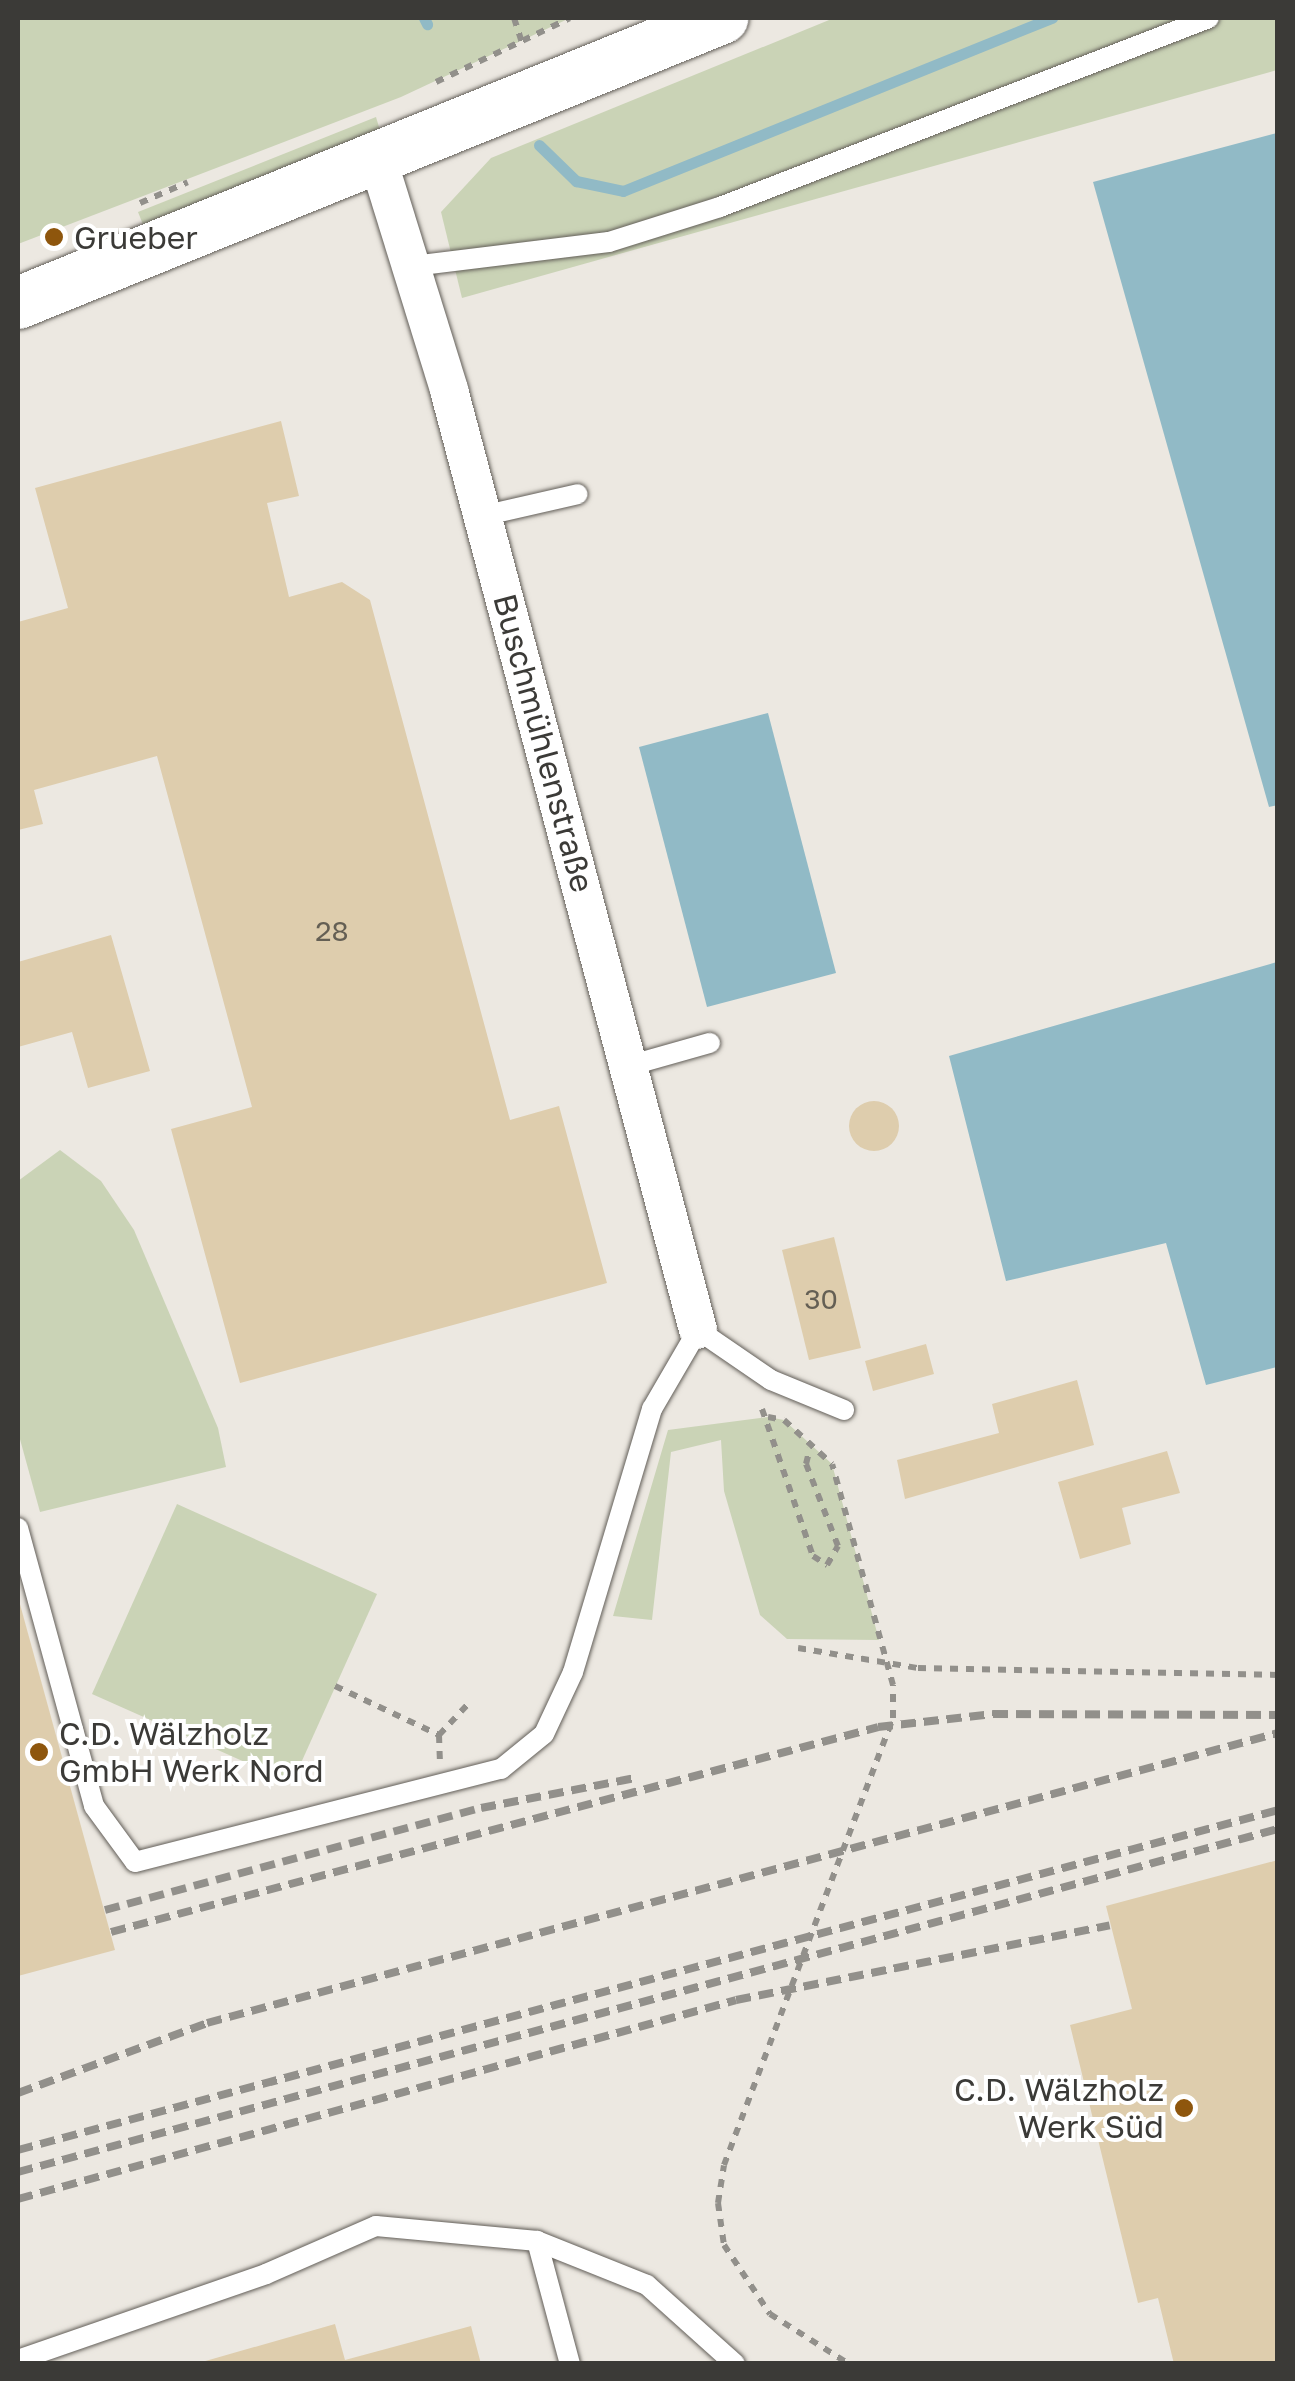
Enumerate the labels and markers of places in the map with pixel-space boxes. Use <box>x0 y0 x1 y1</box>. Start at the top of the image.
place label: Grueber <box>74 218 198 256</box>
marker: Grueber <box>43 226 65 248</box>
place label: C.D. Wälzholz GmbH Werk Nord <box>59 1715 324 1790</box>
marker: C.D. Wälzholz GmbH Werk Nord <box>28 1741 50 1763</box>
place label: C.D. Wälzholz Werk Süd <box>954 2071 1164 2146</box>
marker: C.D. Wälzholz Werk Süd <box>1173 2097 1195 2119</box>

